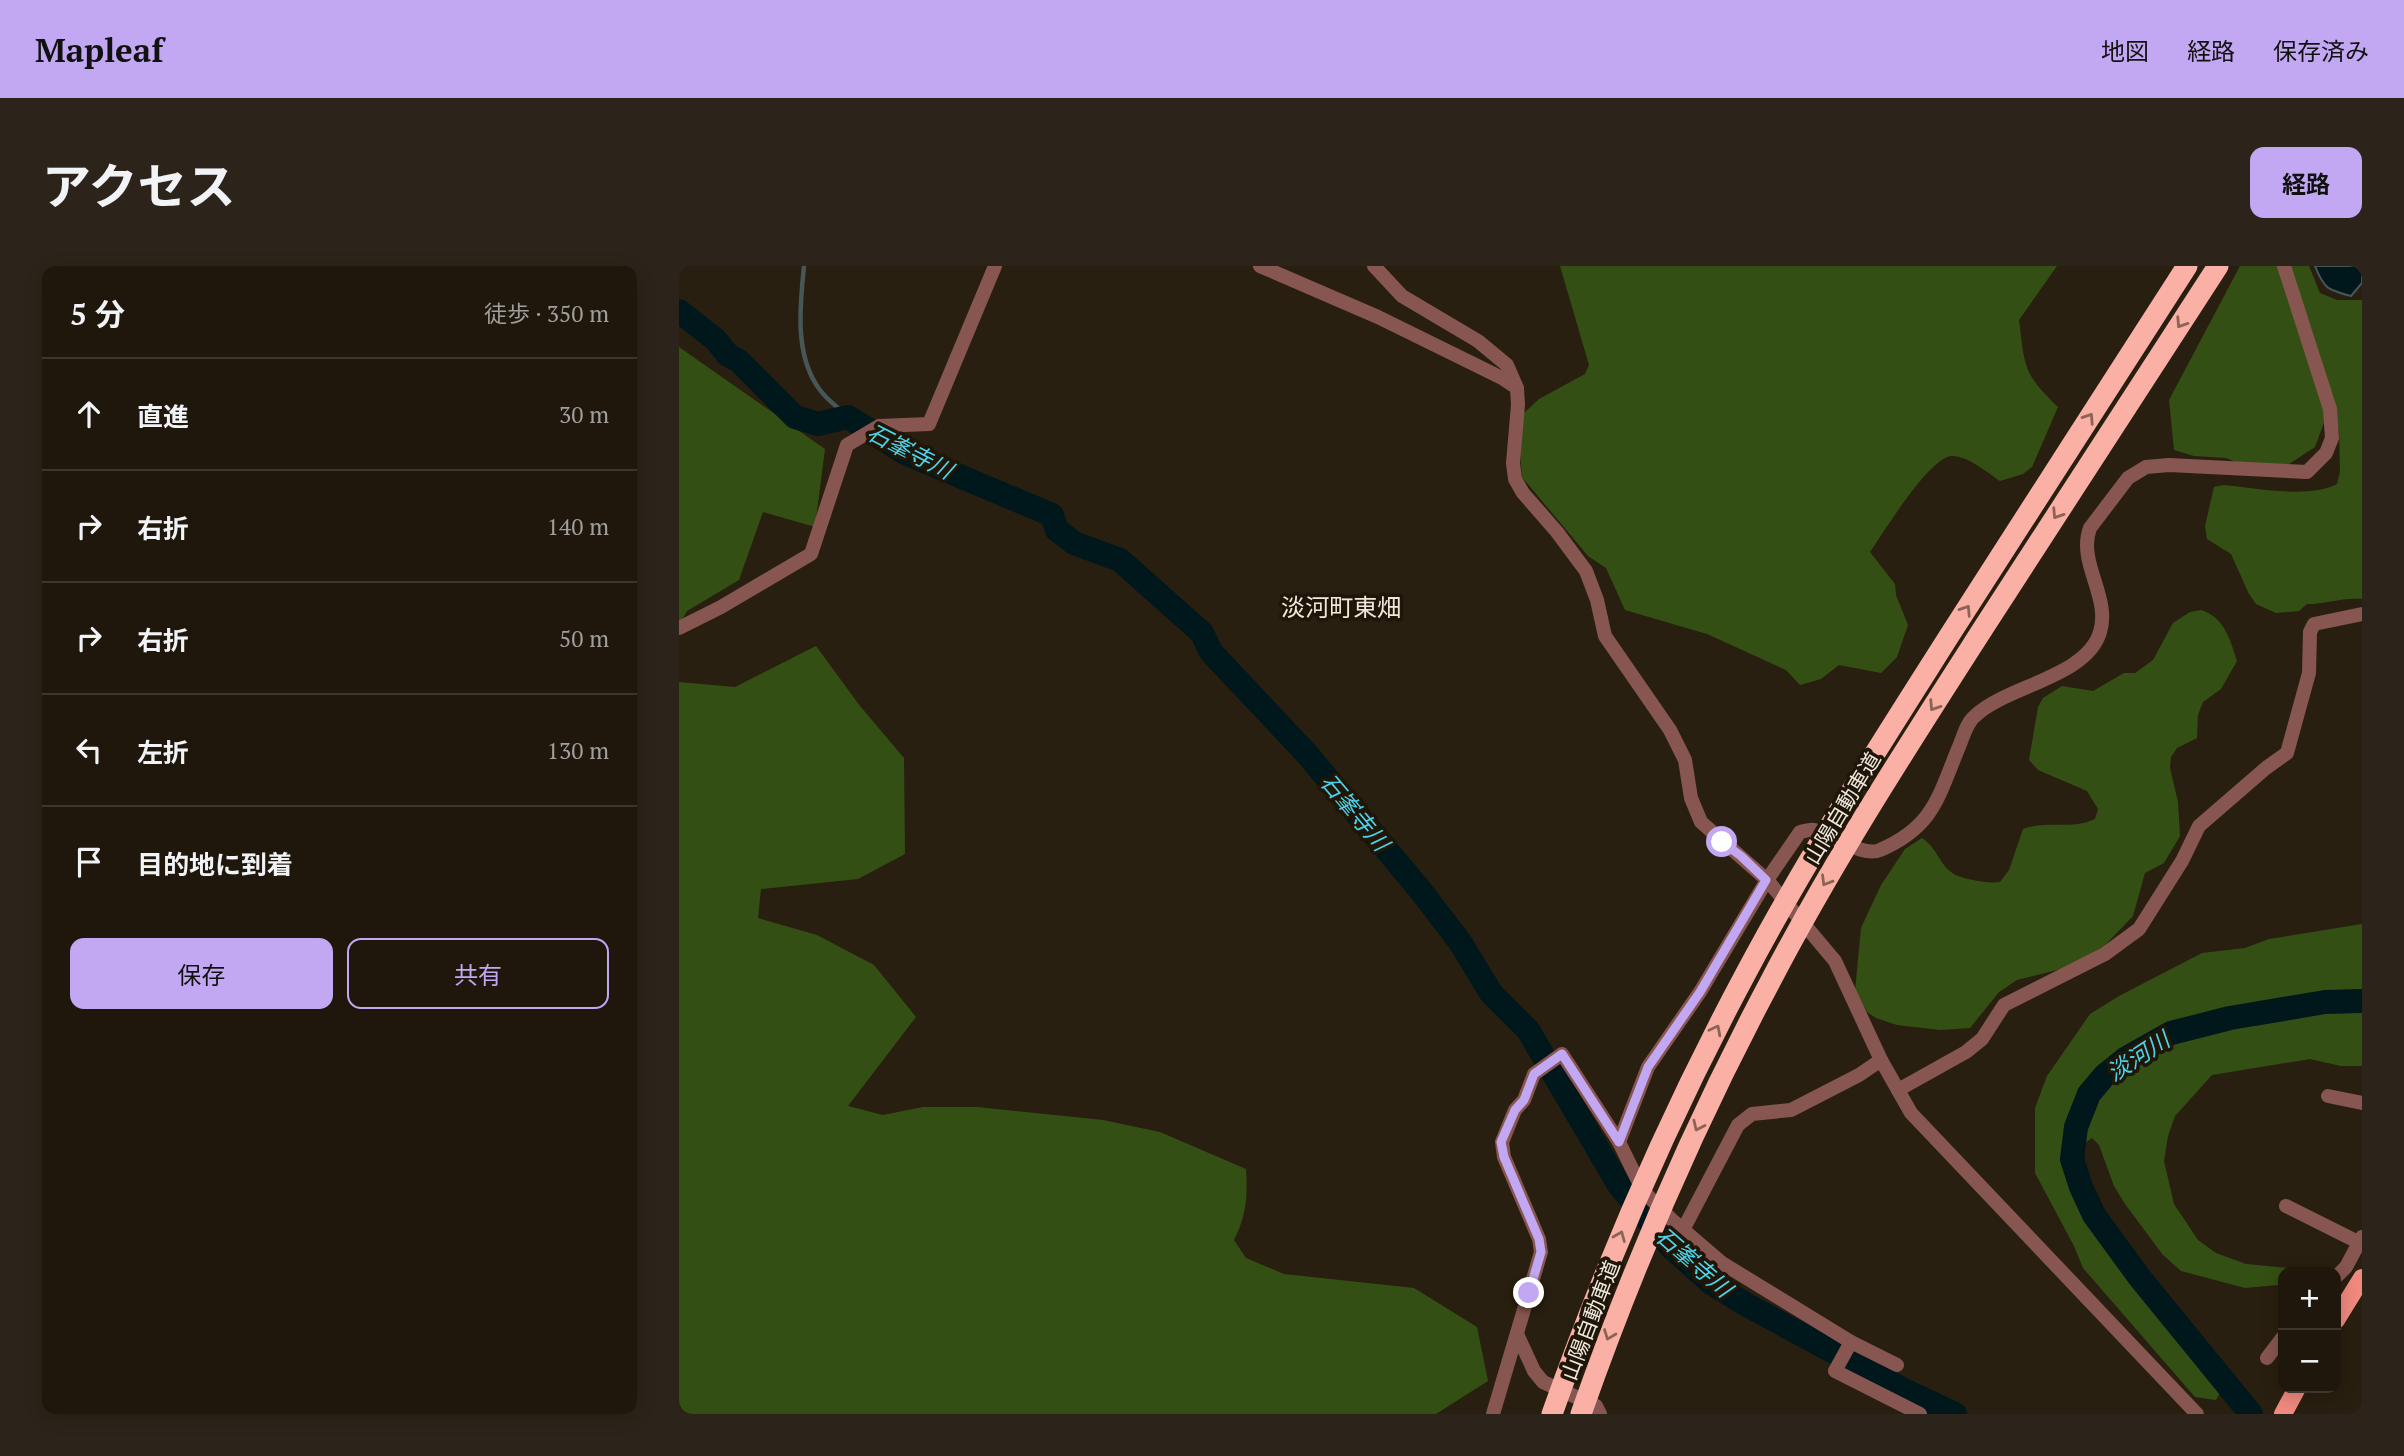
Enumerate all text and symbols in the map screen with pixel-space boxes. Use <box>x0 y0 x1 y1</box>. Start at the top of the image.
text: Mapleaf <box>35 28 164 71</box>
text: 地図 <box>2101 35 2149 67</box>
text: 経路 <box>2187 35 2235 67</box>
text: 保存済み <box>2273 35 2369 67</box>
button: 経路 <box>2250 147 2362 218</box>
text: アクセス <box>42 153 236 218</box>
text: 5 分 <box>70 294 125 334</box>
text: 徒歩 · 350 m <box>484 298 609 329</box>
one-way arrow <box>2176 316 2189 329</box>
icon: ahead <box>70 395 108 433</box>
text: 直進 <box>137 399 189 433</box>
text: 30 m <box>559 399 609 430</box>
one-way arrow <box>2081 413 2094 426</box>
water label: 石峯寺川 <box>862 416 961 487</box>
icon: right <box>70 507 108 545</box>
one-way arrow <box>2053 507 2066 520</box>
text: 右折 <box>137 511 189 545</box>
text: 140 m <box>547 511 609 542</box>
district label: 淡河町東畑 <box>1281 591 1401 623</box>
one-way arrow <box>1958 604 1971 617</box>
icon: right <box>70 619 108 657</box>
text: 右折 <box>137 623 189 657</box>
text: 50 m <box>559 623 609 654</box>
one-way arrow <box>1929 698 1942 711</box>
icon: left <box>70 731 108 769</box>
text: 左折 <box>137 735 189 769</box>
text: 130 m <box>547 735 609 766</box>
street label: 山陽自動車道 <box>1798 747 1886 869</box>
water label: 石峯寺川 <box>1314 767 1398 859</box>
route start <box>1706 826 1737 857</box>
icon: arrive <box>70 843 108 881</box>
text: 目的地に到着 <box>137 847 293 881</box>
one-way arrow <box>1821 873 1834 886</box>
button: 保存 <box>70 938 333 1009</box>
button: 共有 <box>347 938 609 1009</box>
water label: 淡河川 <box>2101 1023 2178 1088</box>
one-way arrow <box>1708 1025 1722 1037</box>
one-way arrow <box>1692 1118 1706 1131</box>
water label: 石峯寺川 <box>1649 1220 1741 1306</box>
one-way arrow <box>1612 1231 1626 1243</box>
street label: 山陽自動車道 <box>1554 1256 1626 1384</box>
map controls <box>2278 1267 2341 1393</box>
button: + <box>2278 1267 2341 1330</box>
route end <box>1513 1277 1544 1308</box>
one-way arrow <box>1603 1328 1617 1340</box>
button: − <box>2278 1330 2341 1393</box>

